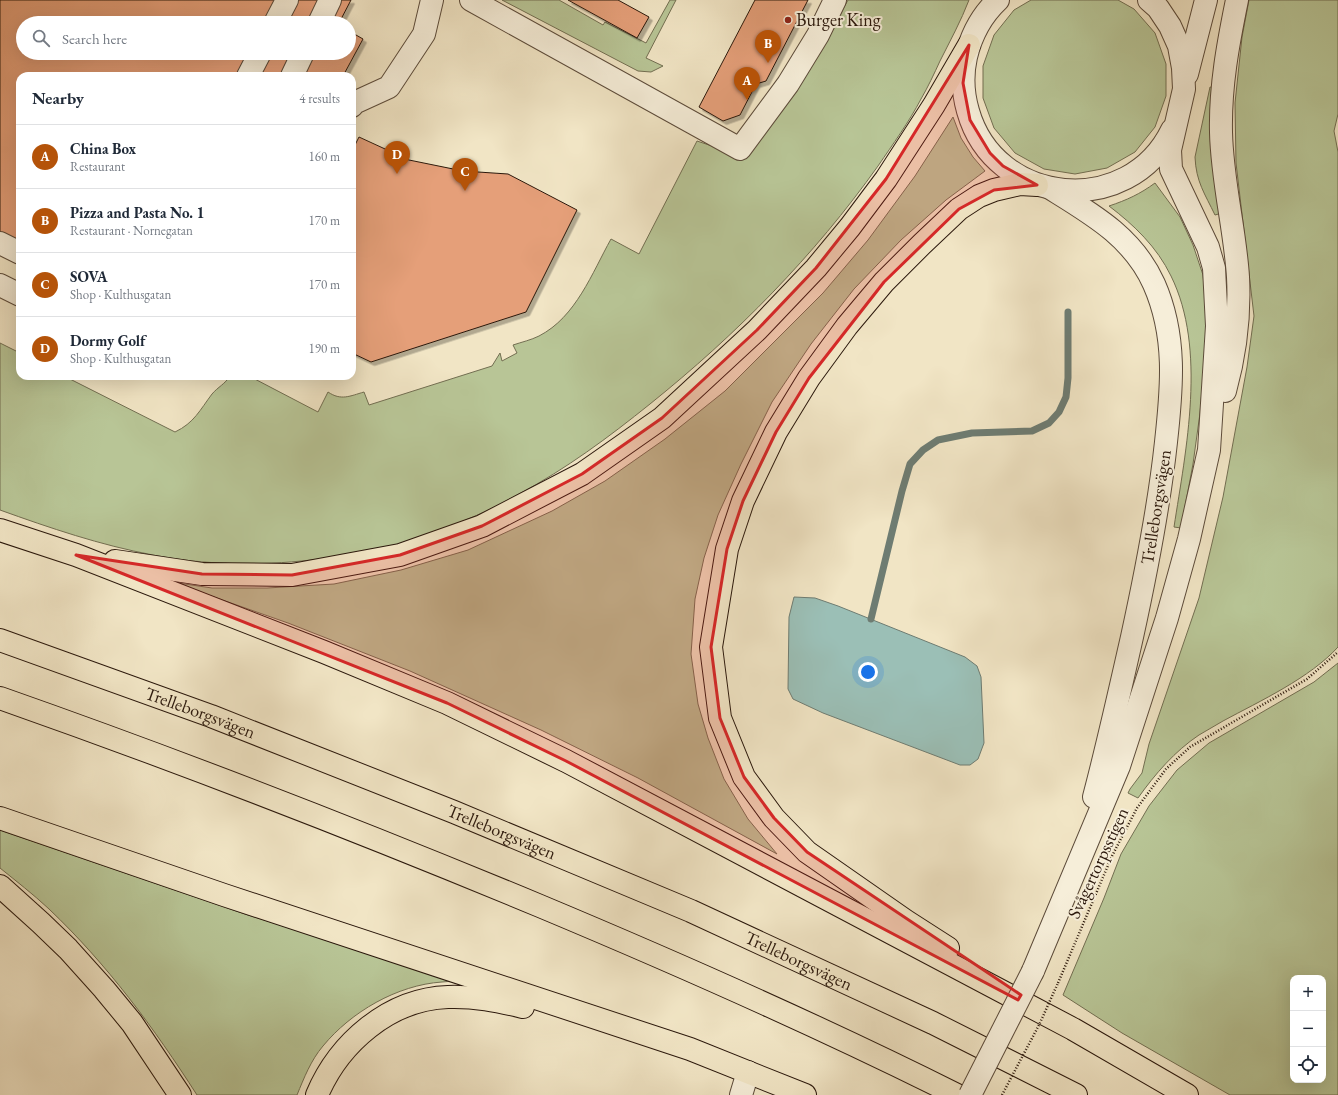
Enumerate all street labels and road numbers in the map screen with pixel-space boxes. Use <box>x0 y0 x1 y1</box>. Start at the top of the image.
street label: Trelleborgsvägen <box>1135 447 1176 566</box>
street label: Trelleborgsvägen <box>142 681 259 744</box>
street label: Trelleborgsvägen <box>444 798 560 865</box>
street label: Svågertorpsstigen <box>1062 803 1134 922</box>
street label: Trelleborgsvägen <box>741 926 857 995</box>

